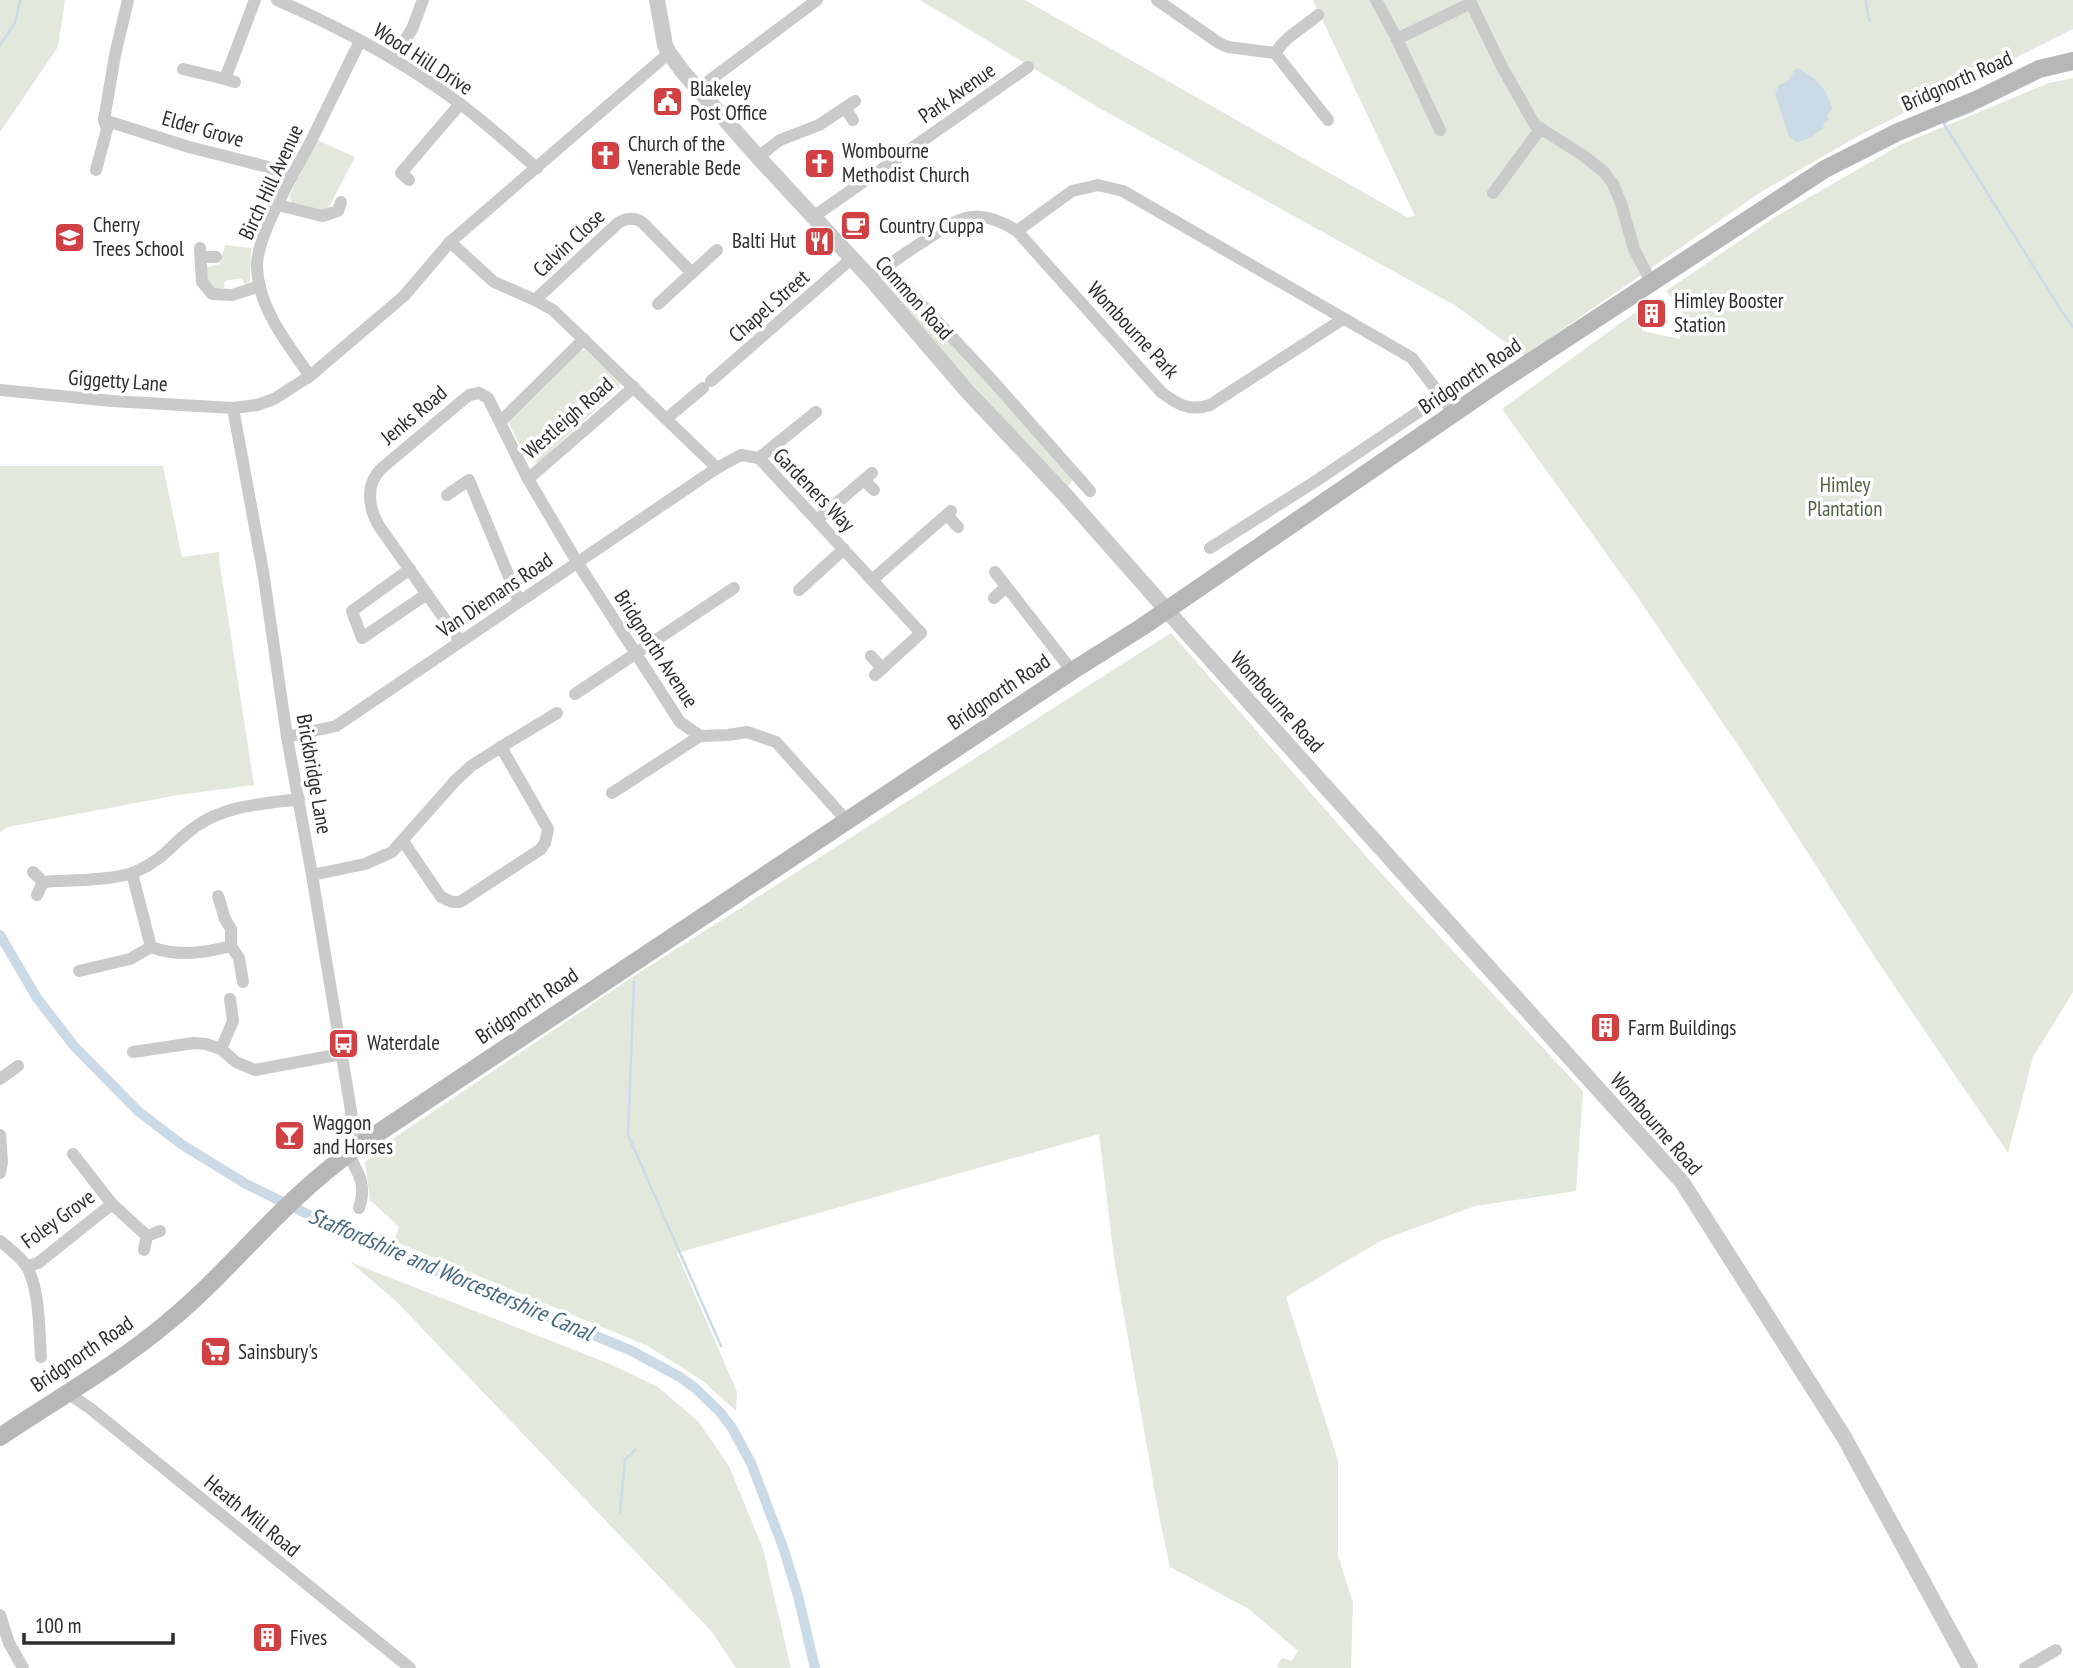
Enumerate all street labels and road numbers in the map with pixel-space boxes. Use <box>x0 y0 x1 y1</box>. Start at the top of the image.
street label: Wood Hill Drive <box>368 16 478 101</box>
street label: Bridgnorth Road <box>1897 44 2016 117</box>
street label: Park Avenue <box>913 56 1000 129</box>
street label: Elder Grove <box>159 104 247 153</box>
street label: Birch Hill Avenue <box>232 120 309 244</box>
street label: Calvin Close <box>527 203 610 283</box>
street label: Common Road <box>870 250 959 345</box>
street label: Chapel Street <box>723 263 815 348</box>
street label: Wombourne Park <box>1082 276 1185 384</box>
street label: Bridgnorth Road <box>1413 331 1526 420</box>
street label: Giggetty Lane <box>67 364 169 397</box>
street label: Westleigh Road <box>517 371 619 464</box>
street label: Jenks Road <box>374 379 452 451</box>
street label: Gardeners Way <box>768 442 861 538</box>
street label: Van Diemans Road <box>431 546 558 644</box>
street label: Bridgnorth Avenue <box>608 585 704 713</box>
street label: Wombourne Road <box>1225 645 1330 758</box>
street label: Bridgnorth Road <box>942 647 1055 736</box>
street label: Brickbridge Lane <box>291 712 338 836</box>
street label: Bridgnorth Road <box>470 961 583 1050</box>
street label: Wombourne Road <box>1604 1067 1708 1181</box>
street label: Foley Grove <box>16 1183 100 1254</box>
street label: Bridgnorth Road <box>25 1309 138 1398</box>
street label: Heath Mill Road <box>199 1469 306 1563</box>

